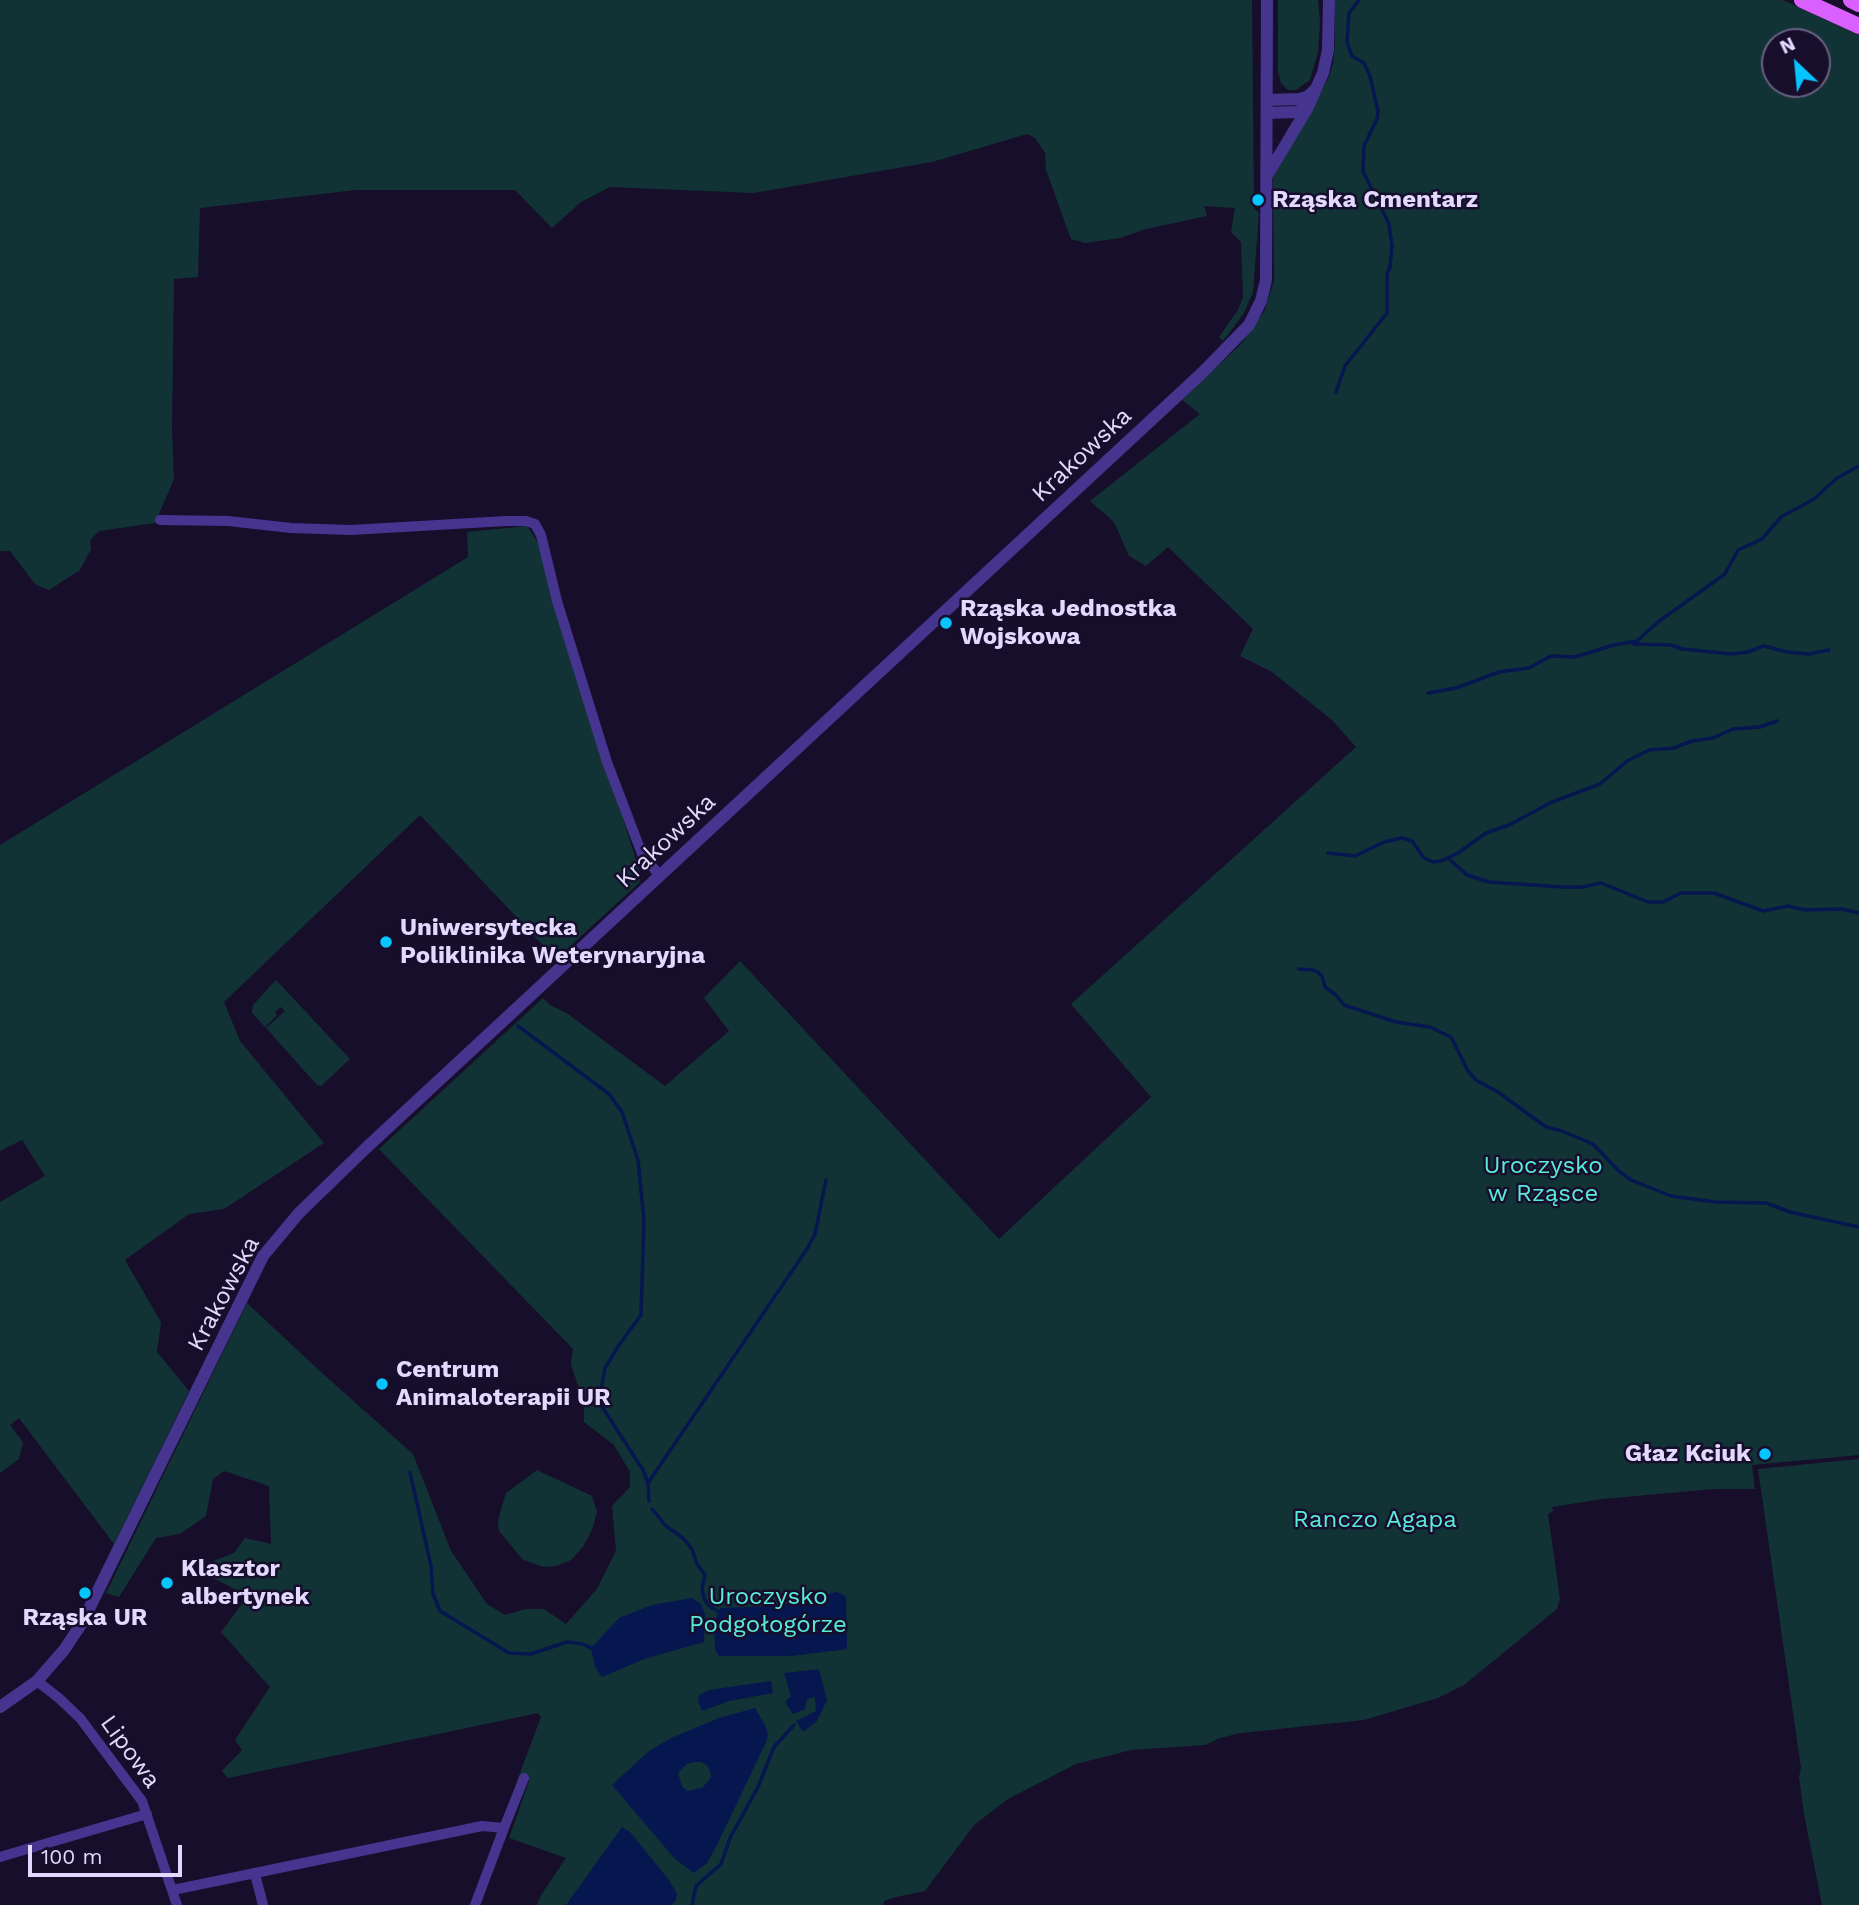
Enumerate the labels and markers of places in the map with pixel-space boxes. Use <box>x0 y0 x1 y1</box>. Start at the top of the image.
place label: Rząska Cmentarz <box>1272 186 1478 214</box>
marker: Rząska Cmentarz <box>1250 192 1266 208</box>
place label: Rząska Jednostka Wojskowa <box>960 595 1176 651</box>
marker: Rząska Jednostka Wojskowa <box>938 615 954 631</box>
place label: Uniwersytecka Poliklinika Weterynaryjna <box>400 914 705 970</box>
marker: Uniwersytecka Poliklinika Weterynaryjna <box>378 934 394 950</box>
place label: Centrum Animaloterapii UR <box>396 1356 611 1412</box>
marker: Centrum Animaloterapii UR <box>374 1376 390 1392</box>
place label: Głaz Kciuk <box>1625 1440 1751 1468</box>
marker: Głaz Kciuk <box>1757 1446 1773 1462</box>
place label: Klasztor albertynek <box>181 1555 309 1611</box>
marker: Klasztor albertynek <box>159 1575 175 1591</box>
marker: Rząska UR <box>77 1585 93 1601</box>
place label: Rząska UR <box>23 1604 147 1632</box>

